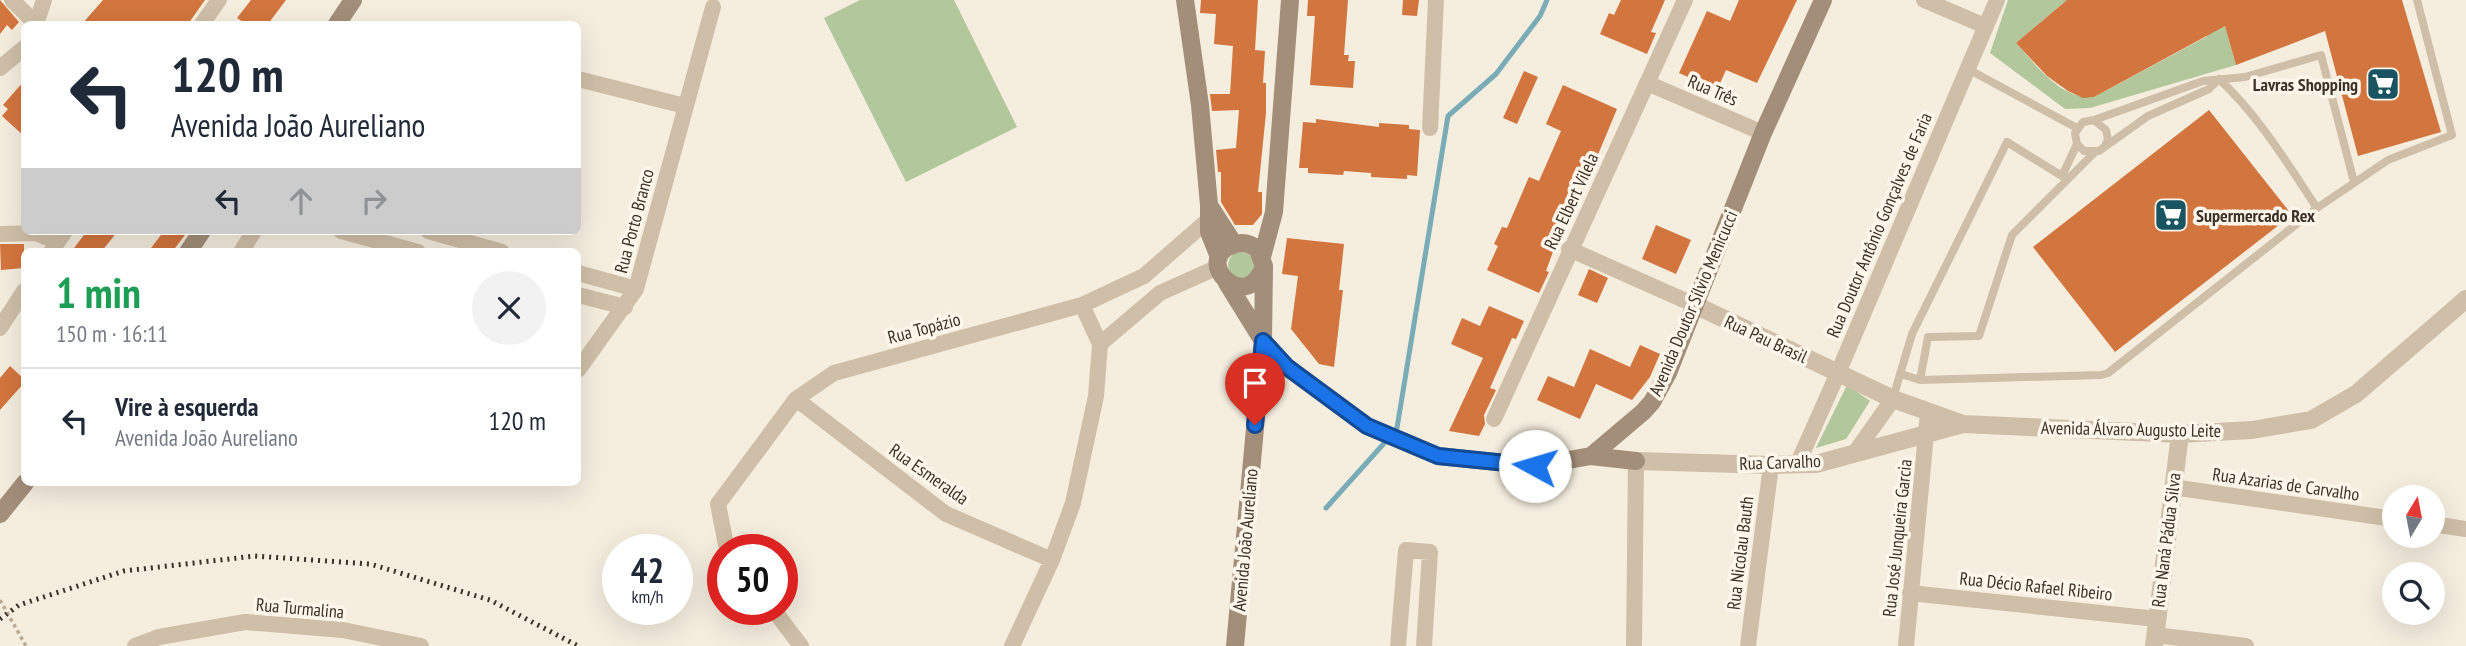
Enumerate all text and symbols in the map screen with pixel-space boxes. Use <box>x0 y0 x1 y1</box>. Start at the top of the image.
text: 120 m <box>171 42 284 106</box>
icon: left <box>56 49 147 140</box>
supermarket icon: Lavras Shopping <box>2364 65 2402 103</box>
street label: Rua Três <box>1685 69 1741 111</box>
place label: Lavras Shopping <box>2253 73 2358 96</box>
text: Avenida João Aureliano <box>171 104 425 146</box>
street label: Rua Doutor Antônio Gonçalves de Faria <box>1821 109 1937 341</box>
street label: Rua Elbert Vilela <box>1539 149 1603 253</box>
street label: Rua Porto Branco <box>609 166 659 276</box>
icon: left <box>209 182 247 220</box>
icon: ahead <box>282 182 320 220</box>
icon: right <box>355 182 393 220</box>
supermarket icon: Supermercado Rex <box>2152 196 2190 234</box>
place label: Supermercado Rex <box>2196 204 2315 227</box>
street label: Avenida Doutor Sílvio Menicucci <box>1644 207 1742 399</box>
text: 1 min <box>56 265 141 320</box>
button: close <box>472 271 546 345</box>
street label: Rua Topázio <box>885 307 963 349</box>
street label: Rua Pau Brasil <box>1721 310 1812 369</box>
text: 150 m · 16:11 <box>56 319 168 348</box>
pin <box>1225 353 1285 425</box>
icon: arrive <box>1236 364 1274 402</box>
text: Vire à esquerda <box>115 390 258 423</box>
icon: left <box>56 402 94 440</box>
text: 120 m <box>488 404 546 437</box>
street label: Avenida Álvaro Augusto Leite <box>2041 416 2221 442</box>
text: Avenida João Aureliano <box>115 423 298 452</box>
position arrow <box>1498 429 1572 503</box>
street label: Rua Esmeralda <box>885 438 973 510</box>
street label: Rua Carvalho <box>1739 449 1821 475</box>
street label: Rua José Junqueira Garcia <box>1877 458 1917 618</box>
street label: Rua Azarias de Carvalho <box>2211 462 2361 506</box>
street label: Avenida João Aureliano <box>1227 468 1263 612</box>
street label: Rua Naná Pádua Silva <box>2146 472 2186 608</box>
north arrow <box>2382 485 2445 548</box>
map controls <box>2382 485 2445 625</box>
street label: Rua Nicolau Bauth <box>1722 495 1758 611</box>
speed limit sign: 50 <box>707 534 798 625</box>
text: 42 <box>631 547 664 593</box>
button: search <box>2382 562 2445 625</box>
street label: Rua Décio Rafael Ribeiro <box>1958 567 2114 605</box>
text: km/h <box>632 585 663 608</box>
street label: Rua Turmalina <box>255 593 345 623</box>

